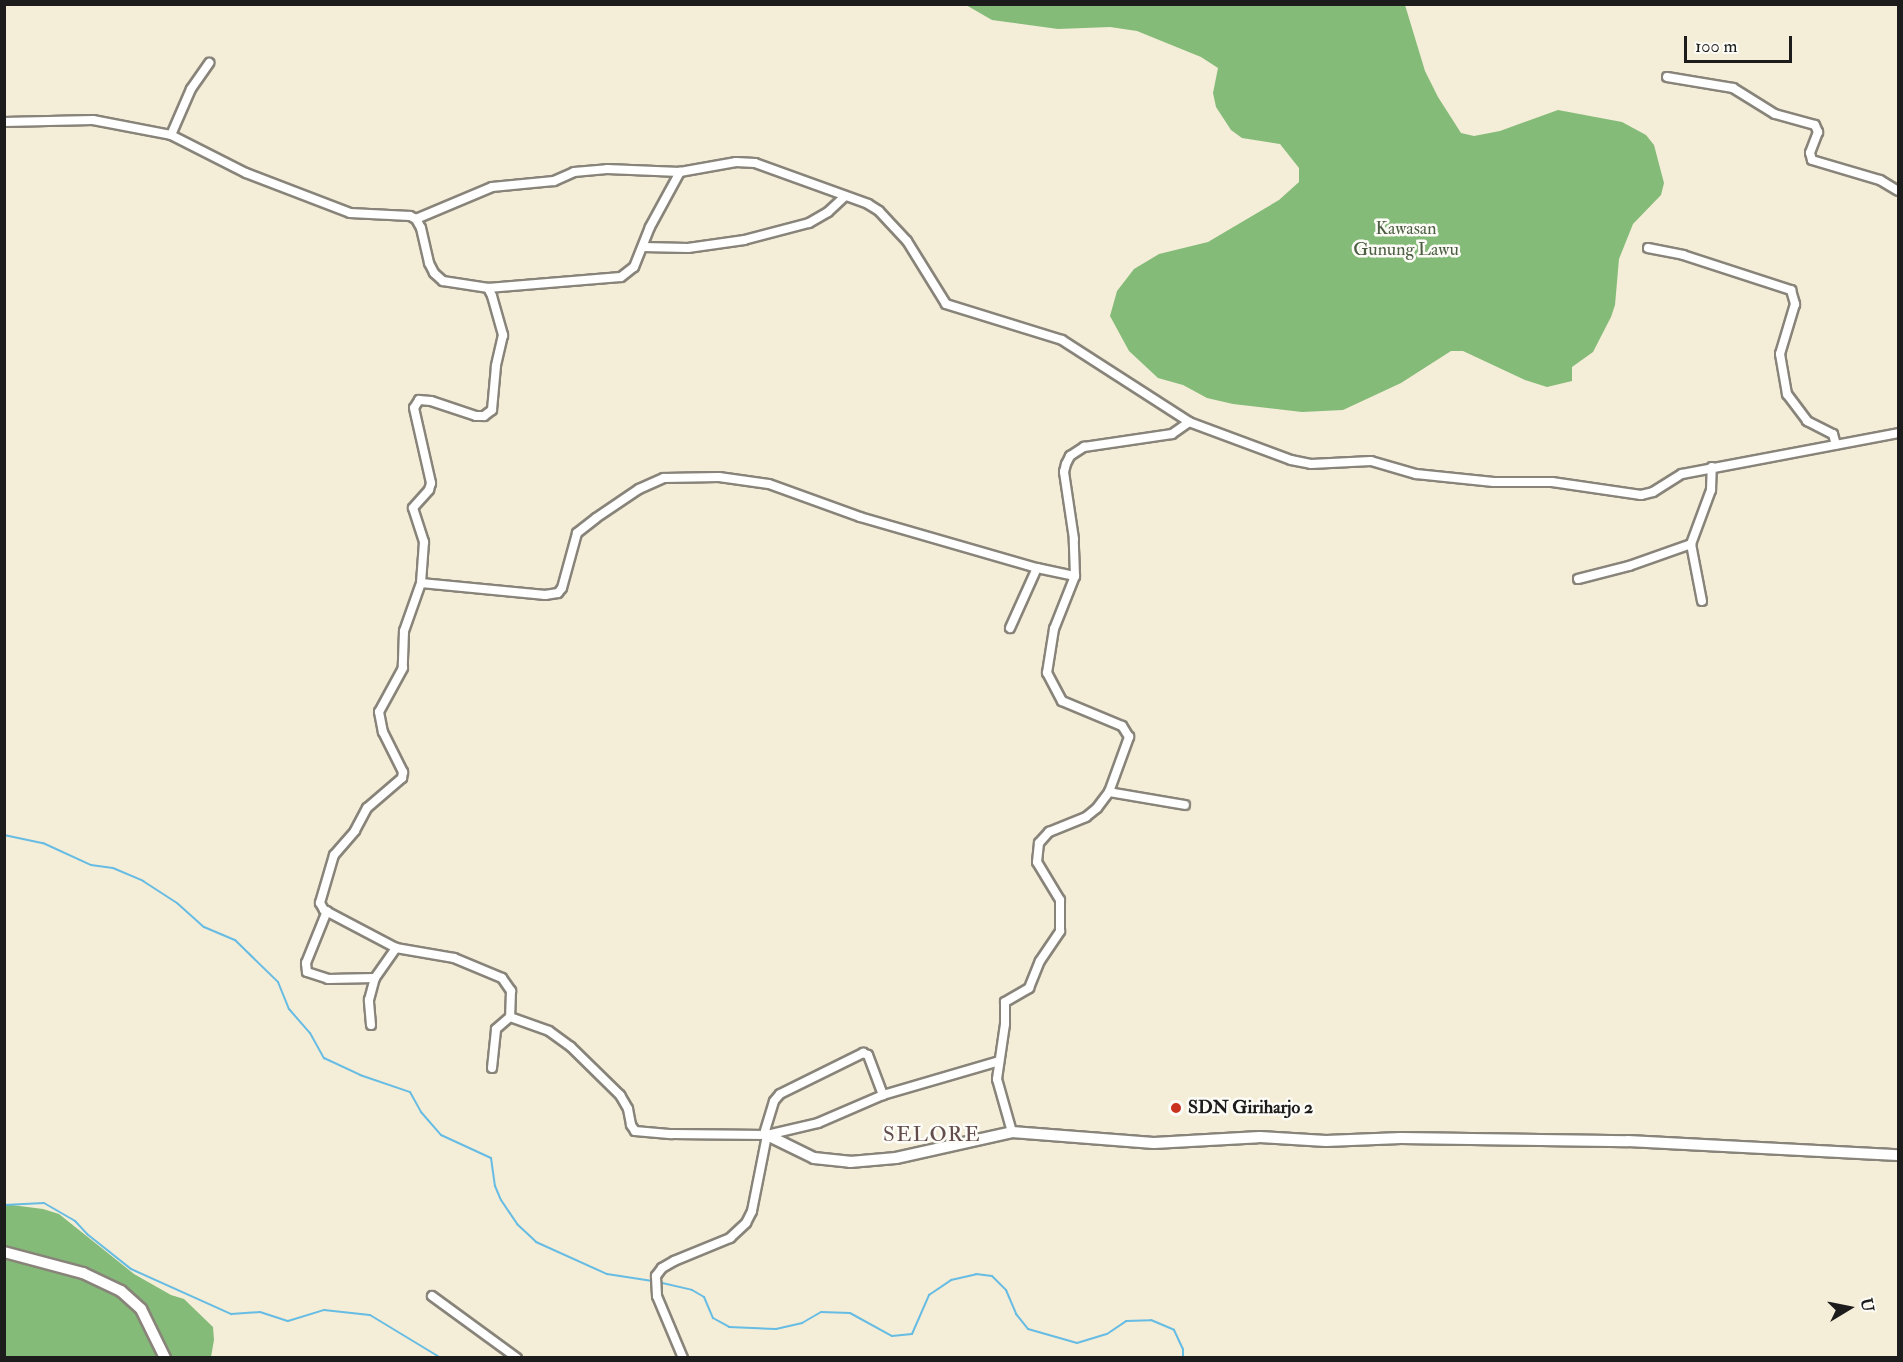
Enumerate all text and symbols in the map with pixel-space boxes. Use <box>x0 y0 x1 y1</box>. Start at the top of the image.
scale bar <box>1687 24 1795 62</box>
text: 100 m <box>1695 35 1738 58</box>
park label: Kawasan Gunung Lawu <box>1353 219 1459 262</box>
place label: SDN Giriharjo 2 <box>1188 1097 1313 1119</box>
marker: SDN Giriharjo 2 <box>1169 1101 1183 1115</box>
district label: SELORE <box>883 1122 981 1148</box>
north arrow <box>1819 1278 1879 1338</box>
text: U <box>1856 1297 1878 1313</box>

